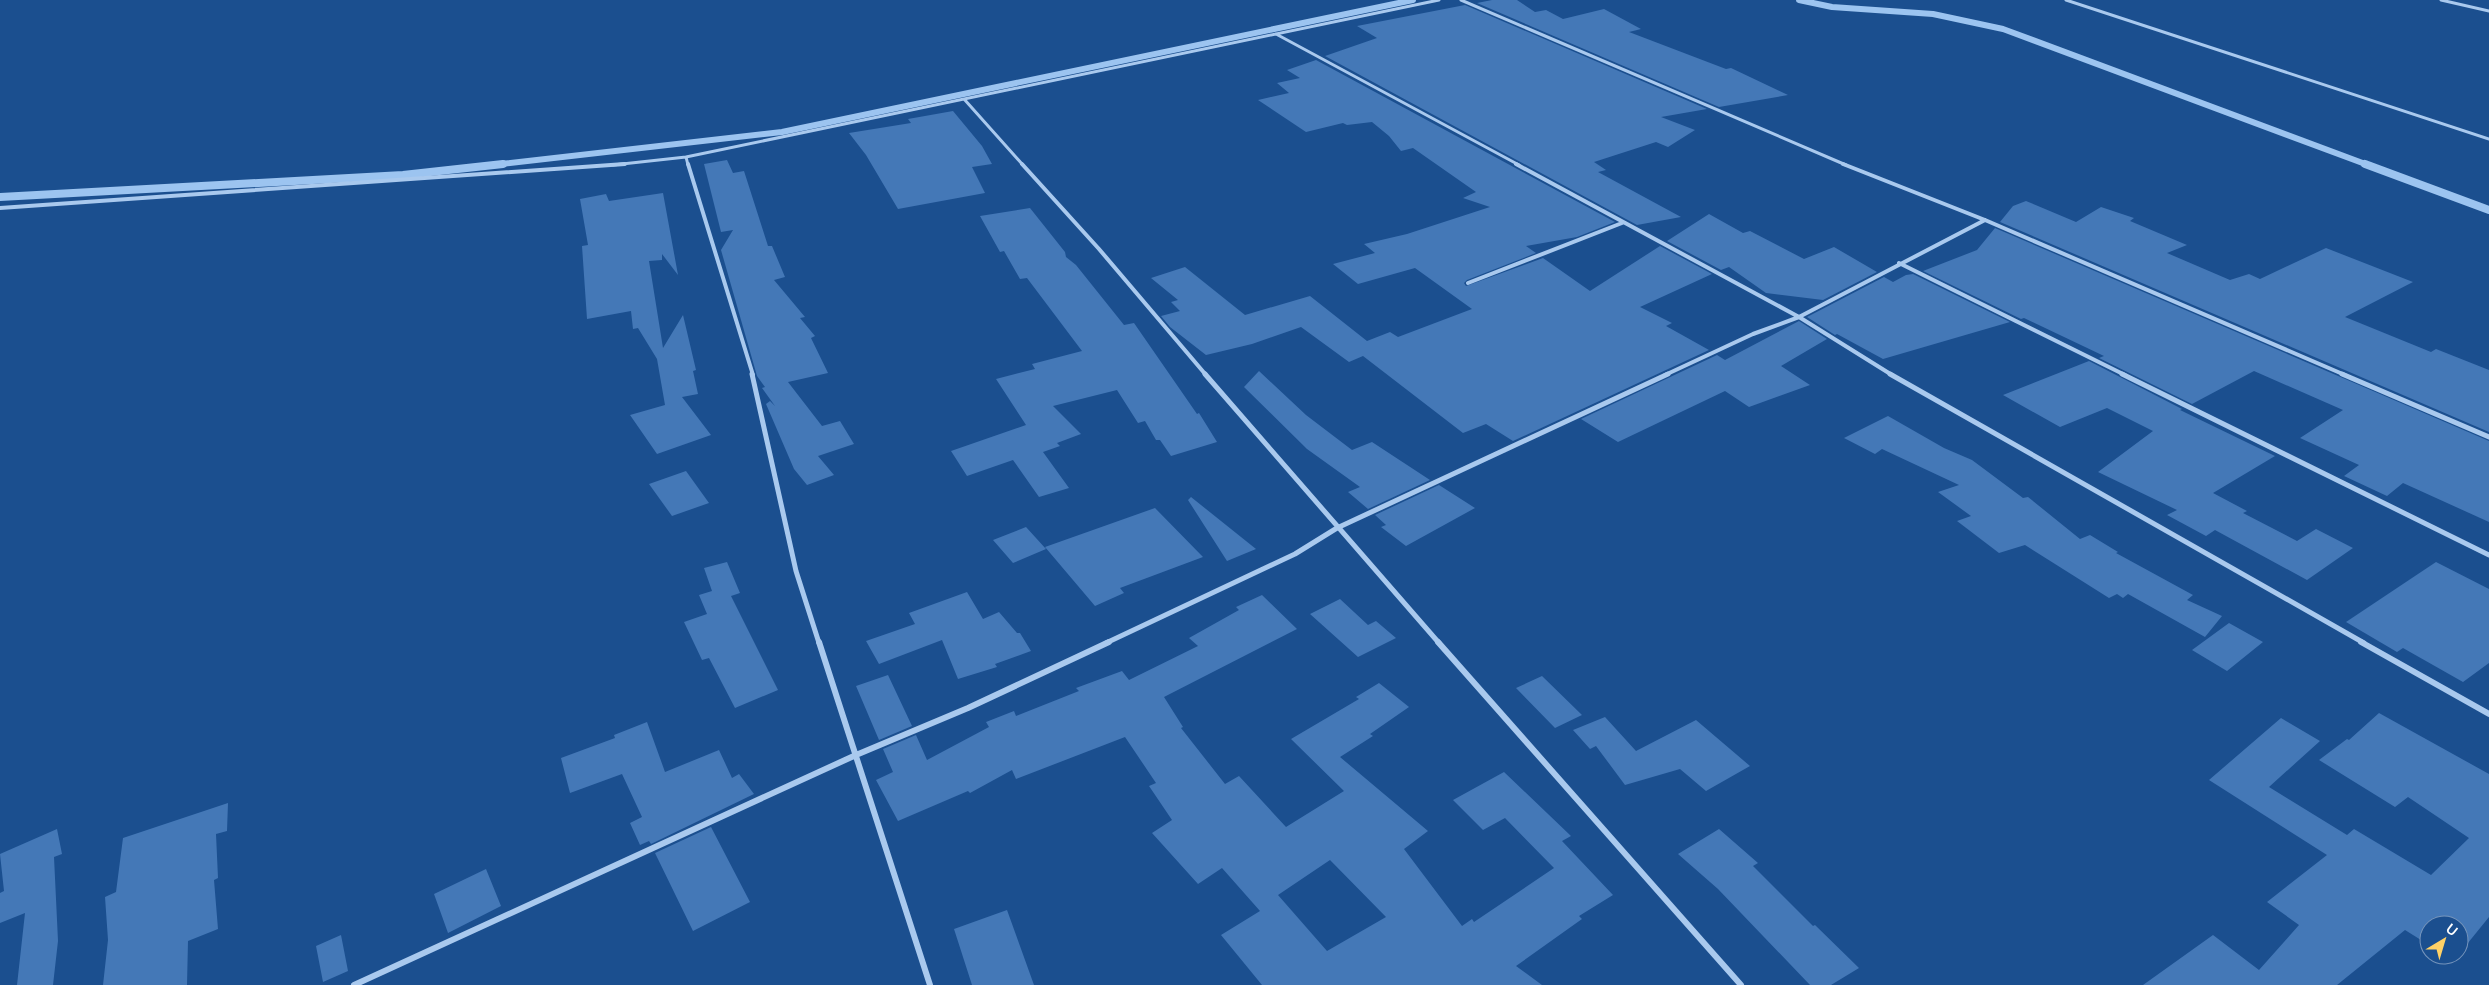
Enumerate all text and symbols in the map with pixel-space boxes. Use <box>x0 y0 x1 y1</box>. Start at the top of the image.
north arrow <box>2419 915 2469 965</box>
text: U <box>2442 919 2462 940</box>

